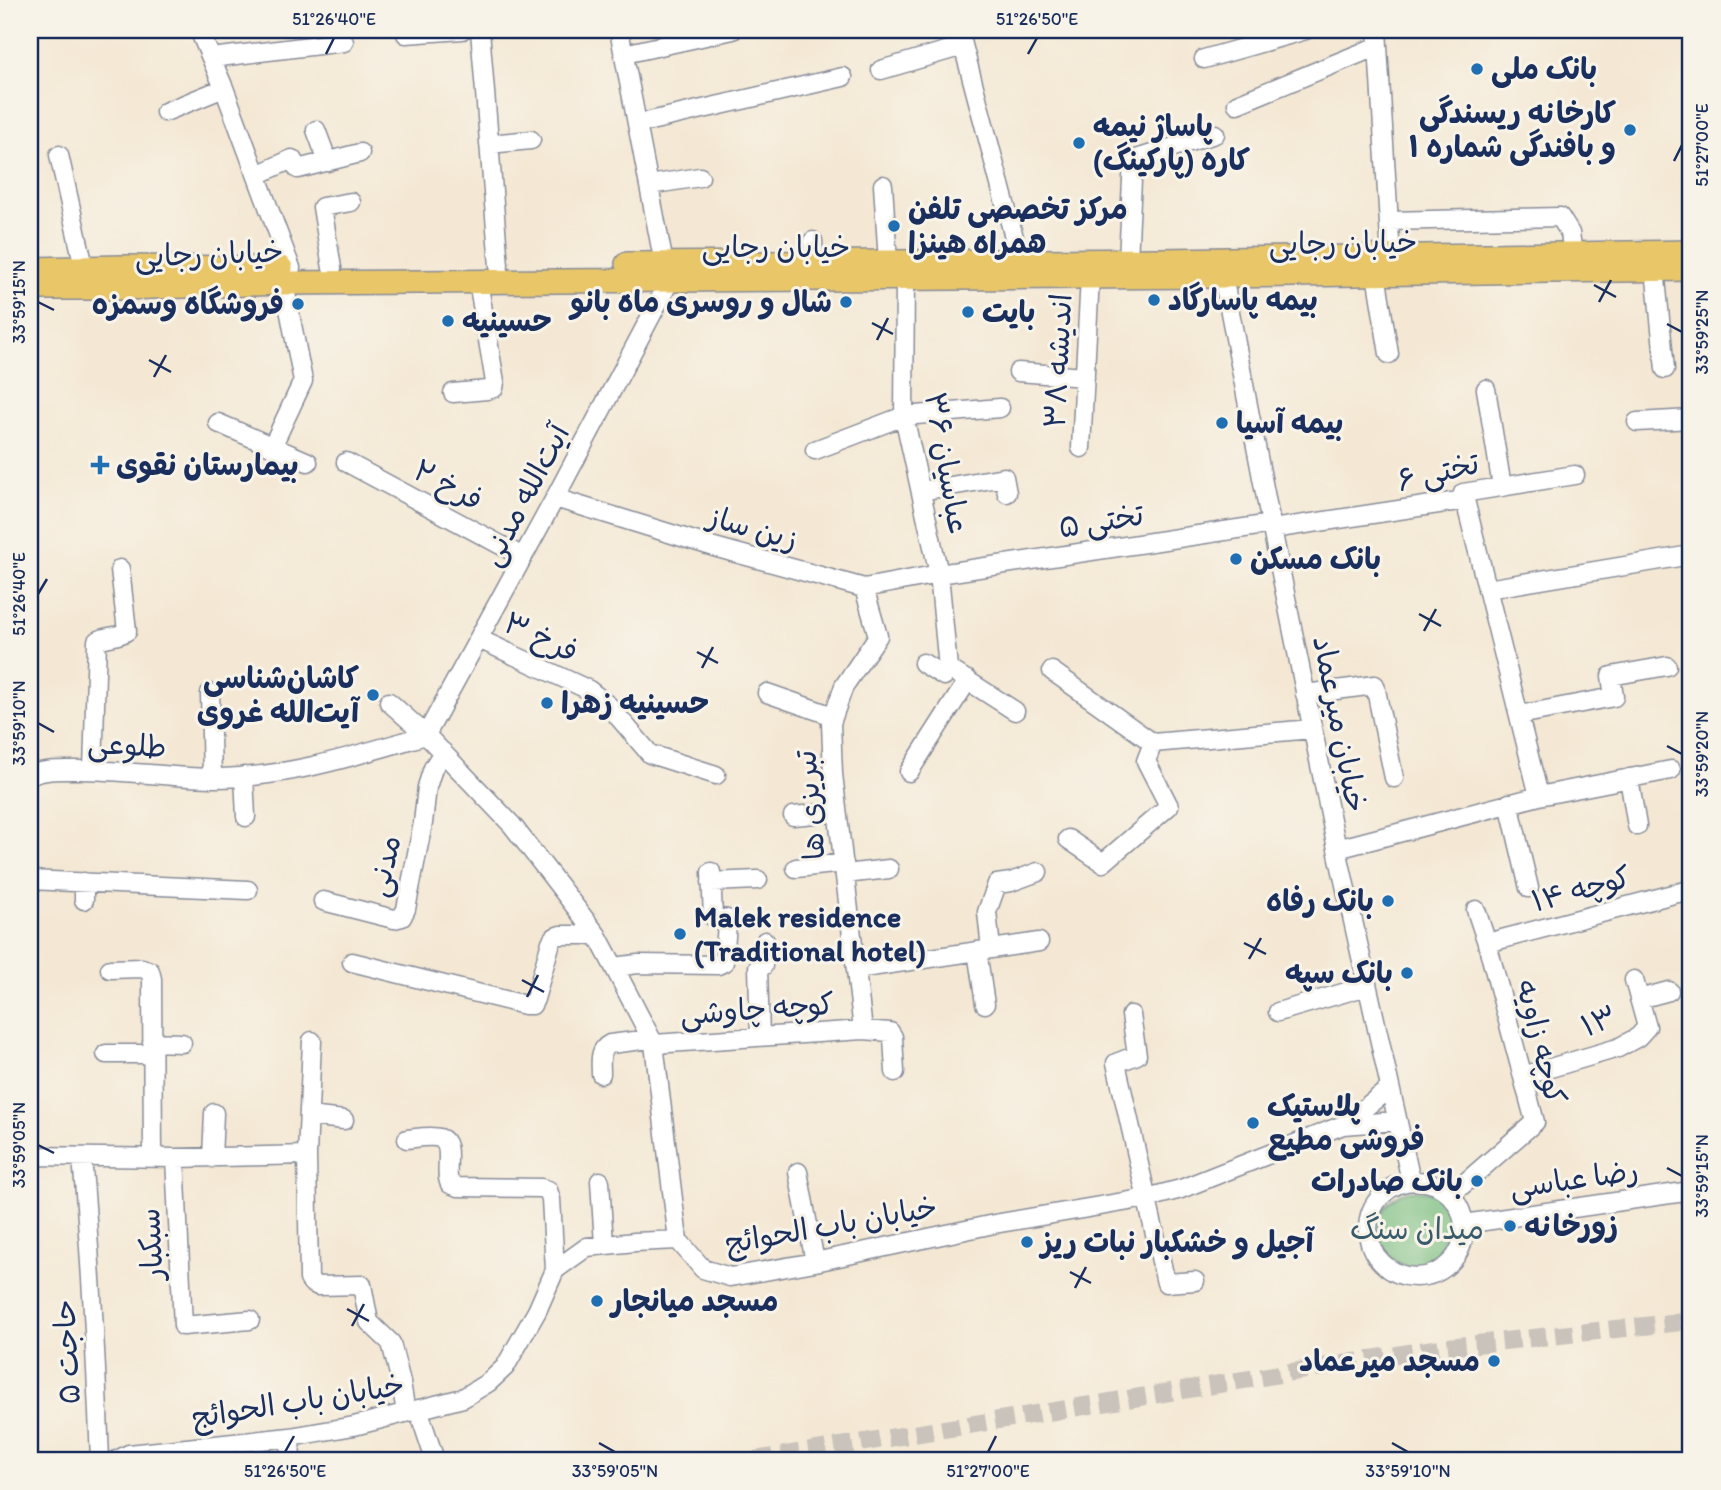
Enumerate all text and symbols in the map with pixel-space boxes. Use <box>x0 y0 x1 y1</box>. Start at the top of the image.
text: 51°26'40"E <box>292 8 376 30</box>
text: 51°26'50"E <box>996 8 1078 30</box>
place label: بانک ملی <box>1491 50 1597 88</box>
marker: بانک ملی <box>1469 61 1485 77</box>
place label: کارخانه ریسندگی و بافندگی شماره ۱ <box>1409 94 1617 166</box>
text: 51°27'00"E <box>1691 103 1713 187</box>
place label: پاساژ نیمه کاره (پارکینگ) <box>1093 107 1251 179</box>
marker: کارخانه ریسندگی و بافندگی شماره ۱ <box>1622 122 1638 138</box>
marker: پاساژ نیمه کاره (پارکینگ) <box>1071 135 1087 151</box>
place label: مرکز تخصصی تلفن همراه هینزا <box>908 190 1128 261</box>
marker: مرکز تخصصی تلفن همراه هینزا <box>886 218 902 234</box>
street label: خیابان رجایی <box>1268 223 1418 263</box>
street label: خیابان رجایی <box>702 228 850 266</box>
street label: خیابان رجایی <box>134 232 284 276</box>
text: 33°59'15"N <box>8 260 30 344</box>
place label: بیمه پاسارگاد <box>1168 281 1318 319</box>
place label: شال و روسری ماه بانو <box>568 283 832 321</box>
place label: فروشگاه وسمزه <box>92 285 284 322</box>
text: 33°59'25"N <box>1691 290 1713 374</box>
marker: بیمه پاسارگاد <box>1146 292 1162 308</box>
place label: بایت <box>982 293 1035 330</box>
street label: اندیشه ۳۸ <box>1035 293 1080 429</box>
marker: شال و روسری ماه بانو <box>838 294 854 310</box>
marker: فروشگاه وسمزه <box>290 296 306 312</box>
place label: حسینیه <box>462 302 552 339</box>
marker: بایت <box>960 304 976 320</box>
marker: حسینیه <box>440 313 456 329</box>
street label: عباسیان ۳۶ <box>917 389 978 537</box>
place label: بیمه آسیا <box>1236 404 1343 441</box>
marker: بیمه آسیا <box>1214 415 1230 431</box>
street label: آیت‌الله مدنی <box>472 416 579 572</box>
street label: تختی ۶ <box>1393 444 1483 500</box>
place label: بیمارستان نقوی <box>116 446 299 484</box>
street label: فرخ ۲ <box>406 451 489 520</box>
marker: بیمارستان نقوی <box>90 455 110 475</box>
street label: تختی ۵ <box>1056 495 1147 546</box>
street label: زین ساز <box>701 496 802 558</box>
place label: بانک مسکن <box>1250 540 1381 577</box>
marker: بانک مسکن <box>1228 551 1244 567</box>
text: 51°26'40"E <box>8 552 30 636</box>
street label: فرخ ۳ <box>497 603 584 672</box>
street label: خیابان میرعماد <box>1305 633 1376 815</box>
place label: کاشان‌شناسی آیت‌الله غروی <box>197 659 361 730</box>
text: 33°59'10"N <box>8 680 30 766</box>
place label: حسینیه زهرا <box>561 684 709 721</box>
marker: کاشان‌شناسی آیت‌الله غروی <box>365 687 381 703</box>
marker: حسینیه زهرا <box>539 695 555 711</box>
text: 33°59'20"N <box>1691 711 1713 797</box>
street label: طلوعی <box>86 724 168 767</box>
street label: تبریزی ها <box>786 748 833 862</box>
street label: مدنی <box>358 831 410 901</box>
street label: کوچه ۱۴ <box>1527 858 1635 920</box>
place label: بانک رفاه <box>1266 882 1374 919</box>
marker: بانک رفاه <box>1380 893 1396 909</box>
place label: Malek residence (Traditional hotel) <box>694 898 926 969</box>
marker: Malek residence (Traditional hotel) <box>672 926 688 942</box>
place label: بانک سپه <box>1285 954 1393 992</box>
marker: بانک سپه <box>1399 965 1415 981</box>
street label: کوچه زاویه <box>1507 976 1575 1108</box>
street label: کوچه چاوشی <box>679 985 835 1033</box>
street label: ۱۳ <box>1575 997 1622 1044</box>
place label: پلاستیک فروشی مطیع <box>1267 1087 1425 1161</box>
text: 33°59'05"N <box>8 1102 30 1188</box>
marker: پلاستیک فروشی مطیع <box>1245 1115 1261 1131</box>
text: 33°59'15"N <box>1691 1134 1713 1218</box>
street label: رضا عباسی <box>1507 1151 1641 1207</box>
place label: بانک صادرات <box>1311 1162 1463 1199</box>
marker: بانک صادرات <box>1469 1173 1485 1189</box>
street label: خیابان باب الحوائج <box>722 1188 940 1263</box>
street label: سبکبار <box>130 1207 171 1284</box>
place label: زورخانه <box>1524 1207 1618 1244</box>
park label: میدان سنگ <box>1350 1210 1484 1247</box>
marker: زورخانه <box>1502 1218 1518 1234</box>
place label: آجیل و خشکبار نبات ریز <box>1038 1223 1316 1260</box>
marker: آجیل و خشکبار نبات ریز <box>1019 1234 1035 1250</box>
place label: مسجد میانجار <box>609 1282 778 1319</box>
marker: مسجد میانجار <box>589 1293 605 1309</box>
street label: حاجت ۵ <box>45 1299 88 1405</box>
place label: مسجد میرعماد <box>1299 1342 1480 1379</box>
marker: مسجد میرعماد <box>1486 1353 1502 1369</box>
street label: خیابان باب الحوائج <box>189 1365 407 1438</box>
text: 51°26'50"E <box>244 1460 326 1482</box>
text: 33°59'05"N <box>572 1460 658 1482</box>
text: 51°27'00"E <box>946 1460 1030 1482</box>
text: 33°59'10"N <box>1365 1460 1451 1482</box>

